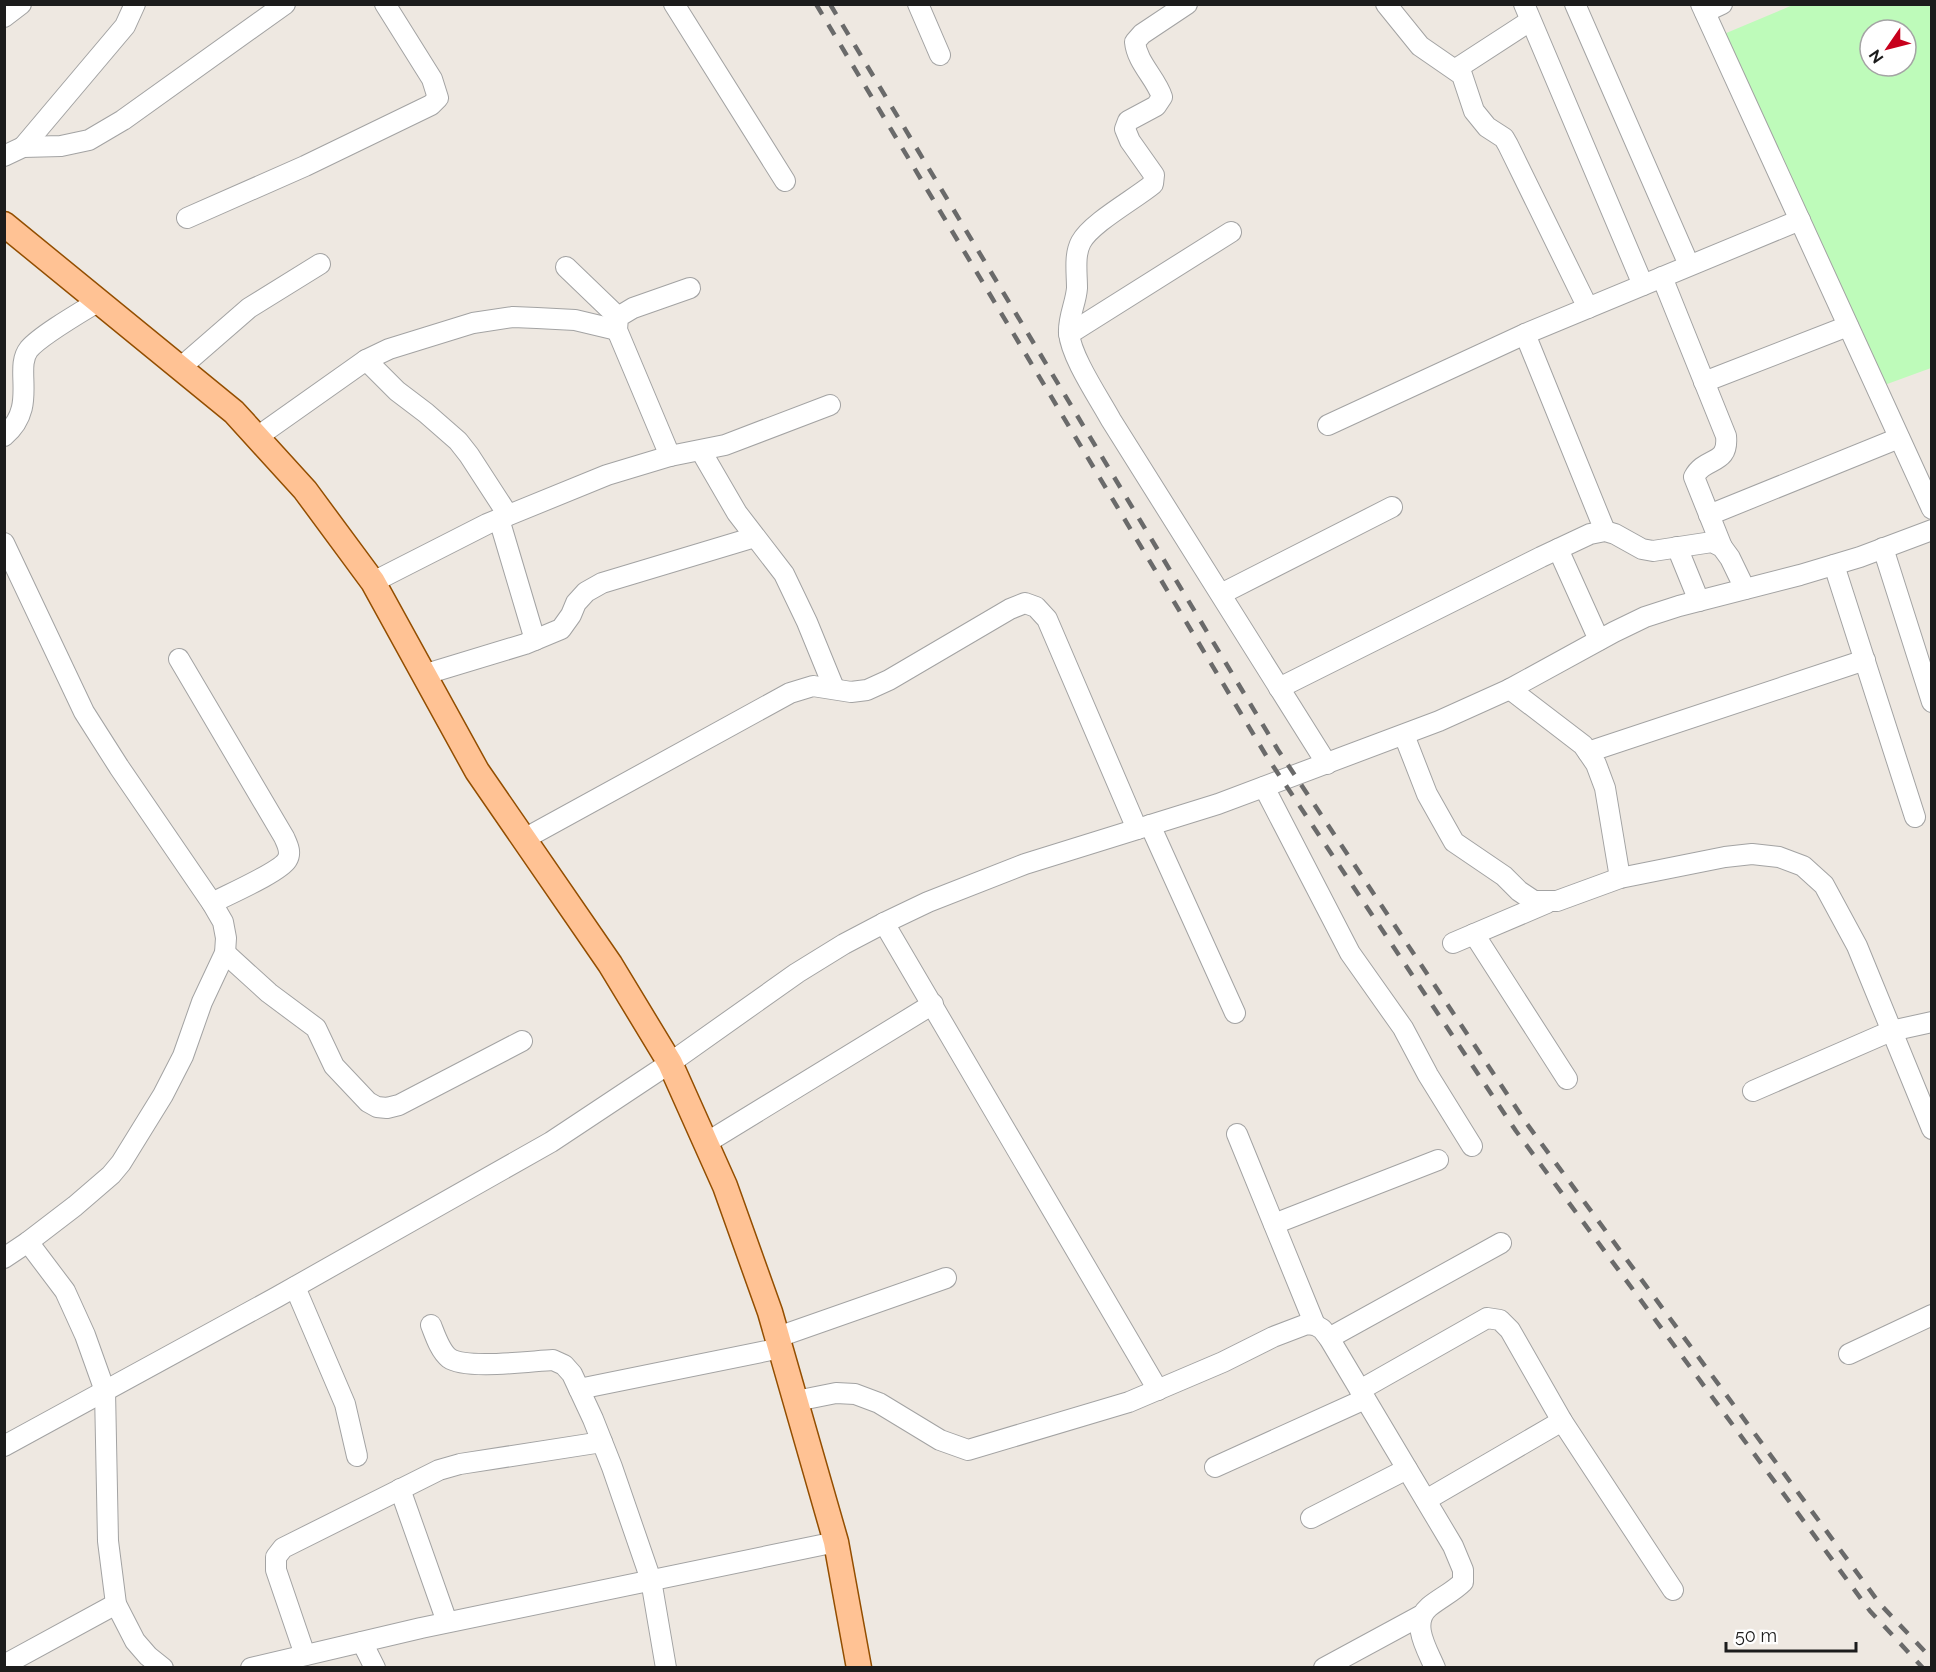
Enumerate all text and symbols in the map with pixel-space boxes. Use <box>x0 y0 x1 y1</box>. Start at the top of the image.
north arrow <box>1858 18 1918 78</box>
text: N <box>1865 46 1887 67</box>
scale bar <box>1726 1615 1856 1653</box>
text: 50 m <box>1735 1625 1777 1646</box>

